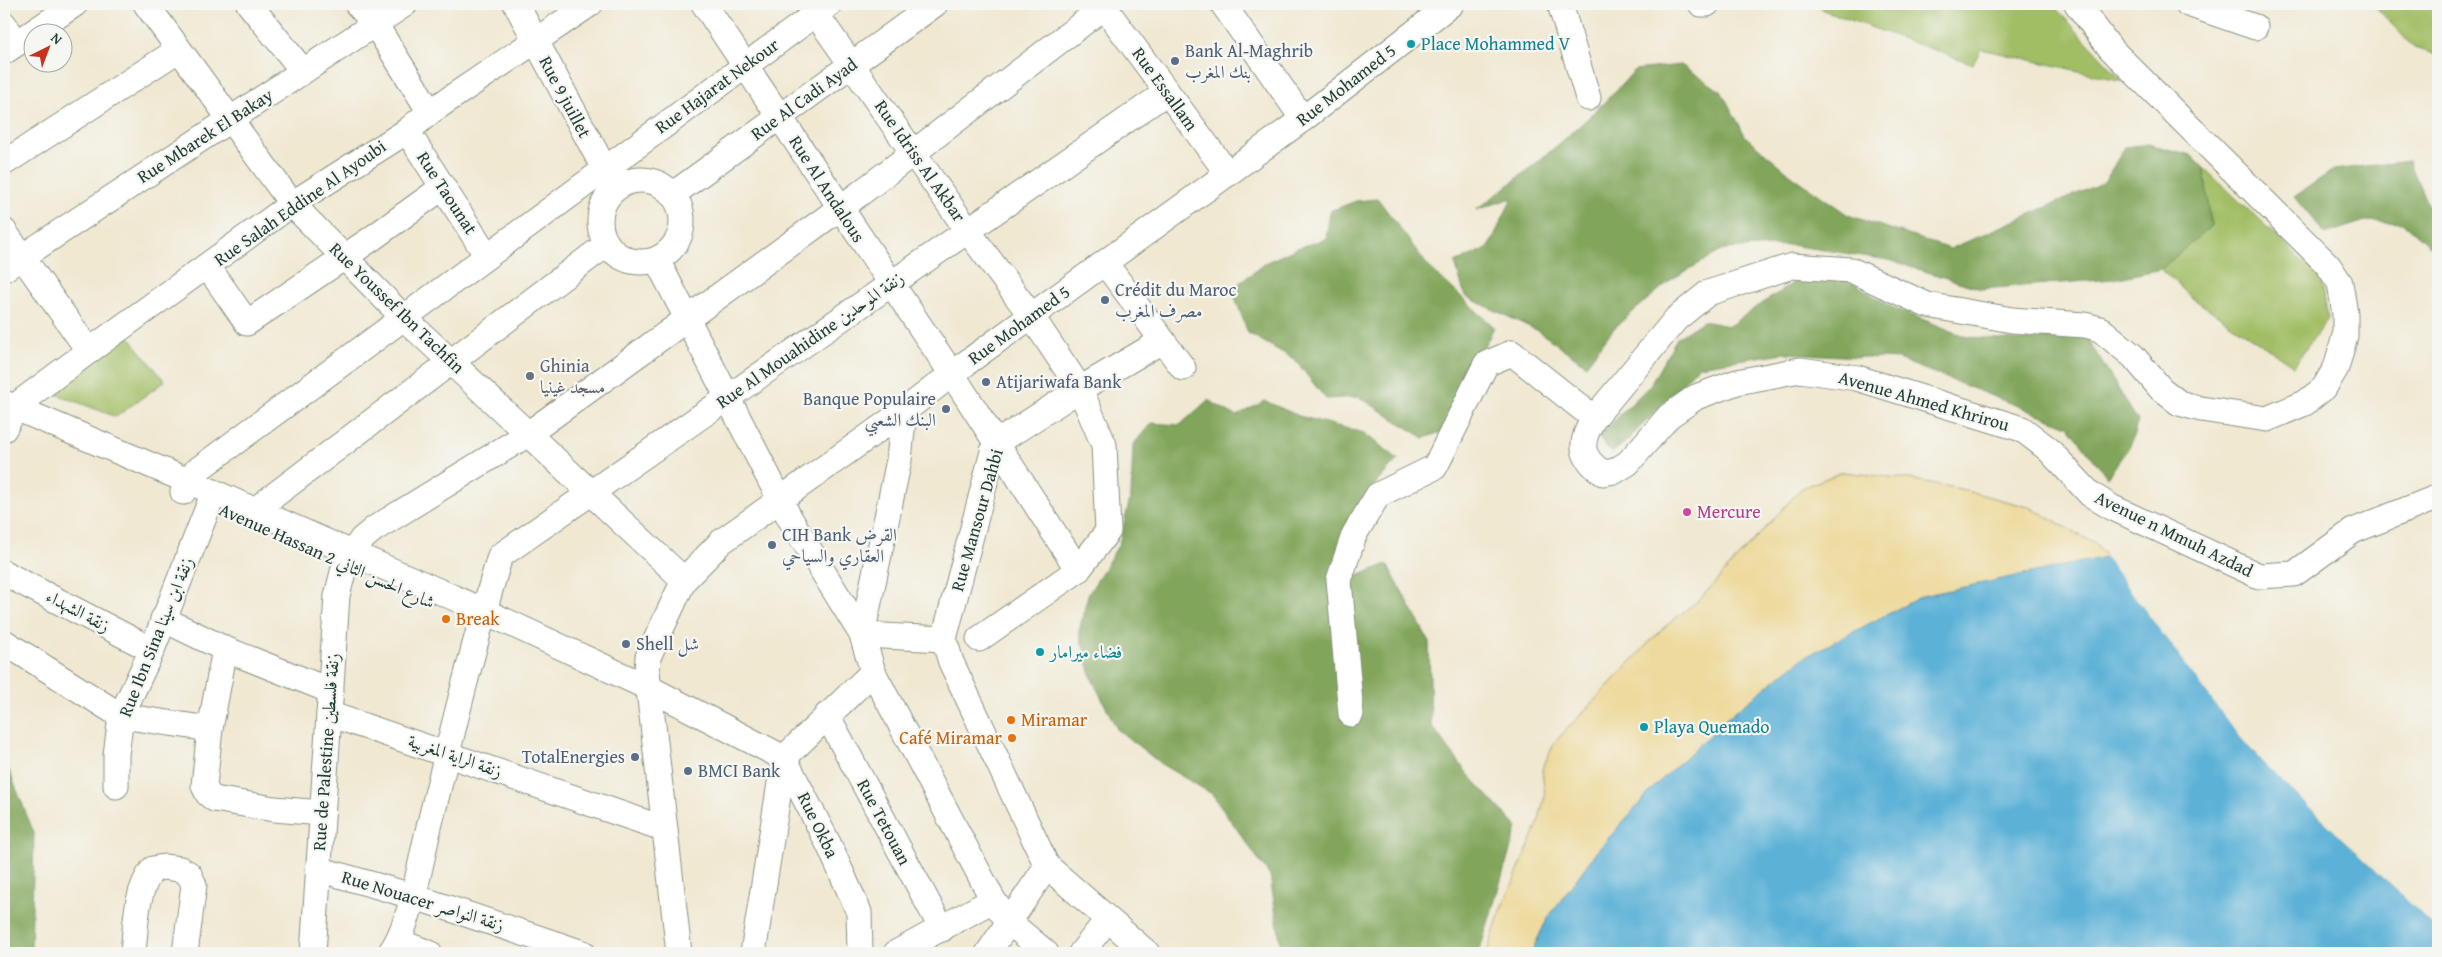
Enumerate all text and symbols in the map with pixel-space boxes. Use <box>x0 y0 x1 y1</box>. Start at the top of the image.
north arrow <box>22 22 72 72</box>
text: N <box>47 28 67 49</box>
place label: Place Mohammed V <box>1421 30 1571 57</box>
street label: Rue Hajarat Nekour <box>649 31 785 140</box>
place label: Bank Al-Maghrib بنك المغرب <box>1185 37 1313 85</box>
street label: Rue Mohamed 5 <box>1290 37 1401 132</box>
marker: Place Mohammed V <box>1405 38 1417 50</box>
street label: Rue Essallam <box>1126 41 1205 136</box>
street label: Rue Al Cadi Ayad <box>745 50 863 147</box>
street label: Rue 9 juillet <box>532 51 599 143</box>
marker: Bank Al-Maghrib بنك المغرب <box>1169 55 1181 67</box>
street label: Rue Mbarek El Bakay <box>131 81 278 190</box>
street label: Rue Idriss Al Akbar <box>868 94 973 228</box>
street label: Rue Al Andalous <box>783 130 872 248</box>
street label: Rue Salah Eddine Al Ayoubi <box>208 133 392 272</box>
street label: Rue Taounat <box>410 146 485 240</box>
street label: Rue Youssef Ibn Tachfin <box>324 236 471 380</box>
street label: Rue Al Mouahidine زنقة الموحدين <box>710 264 909 415</box>
place label: Crédit du Maroc مصرف المغرب <box>1115 276 1237 324</box>
street label: Rue Mohamed 5 <box>962 278 1075 371</box>
marker: Crédit du Maroc مصرف المغرب <box>1099 294 1111 306</box>
place label: Ghinia مسجد غينيا <box>540 352 605 400</box>
street label: Avenue Ahmed Khrirou <box>1836 363 2013 438</box>
place label: Atijariwafa Bank <box>996 368 1122 395</box>
marker: Ghinia مسجد غينيا <box>524 370 536 382</box>
marker: Atijariwafa Bank <box>980 376 992 388</box>
place label: Banque Populaire البنك الشعبي <box>803 385 936 437</box>
marker: Banque Populaire البنك الشعبي <box>940 403 952 415</box>
street label: Rue Mansour Dahbi <box>943 445 1010 594</box>
street label: Avenue n Mmuh Azdad <box>2090 483 2258 584</box>
street label: Avenue Hassan 2 شارع الحسن الثاني <box>214 496 439 617</box>
place label: Mercure <box>1697 498 1761 525</box>
marker: Mercure <box>1681 506 1693 518</box>
place label: CIH Bank القرض العقاري والسياحي <box>782 521 897 571</box>
marker: CIH Bank القرض العقاري والسياحي <box>766 539 778 551</box>
street label: Rue Ibn Sina زنقة ابن سينا <box>111 553 200 721</box>
street label: زنقة الشهداء <box>41 582 115 639</box>
place label: Break <box>456 605 500 632</box>
marker: Break <box>440 613 452 625</box>
place label: Shell شل <box>636 630 699 657</box>
marker: Shell شل <box>620 638 632 650</box>
place label: فضاء ميرامار <box>1048 638 1122 665</box>
marker: فضاء ميرامار <box>1034 646 1046 658</box>
street label: Rue de Palestine زنقة فلسطين <box>305 652 346 852</box>
place label: Miramar <box>1021 706 1088 733</box>
place label: Playa Quemado <box>1654 713 1770 740</box>
marker: Miramar <box>1005 714 1017 726</box>
marker: Playa Quemado <box>1638 721 1650 733</box>
place label: Café Miramar <box>899 724 1003 751</box>
street label: زنقة الراية المغربية <box>404 727 506 784</box>
marker: Café Miramar <box>1006 732 1018 744</box>
place label: TotalEnergies <box>522 743 625 770</box>
marker: TotalEnergies <box>629 751 641 763</box>
place label: BMCI Bank <box>698 757 781 784</box>
marker: BMCI Bank <box>682 765 694 777</box>
street label: Rue Tetouan <box>850 774 918 870</box>
street label: Rue Okba <box>791 787 846 863</box>
street label: Rue Nouacer زنقة النواصر <box>338 863 508 938</box>

